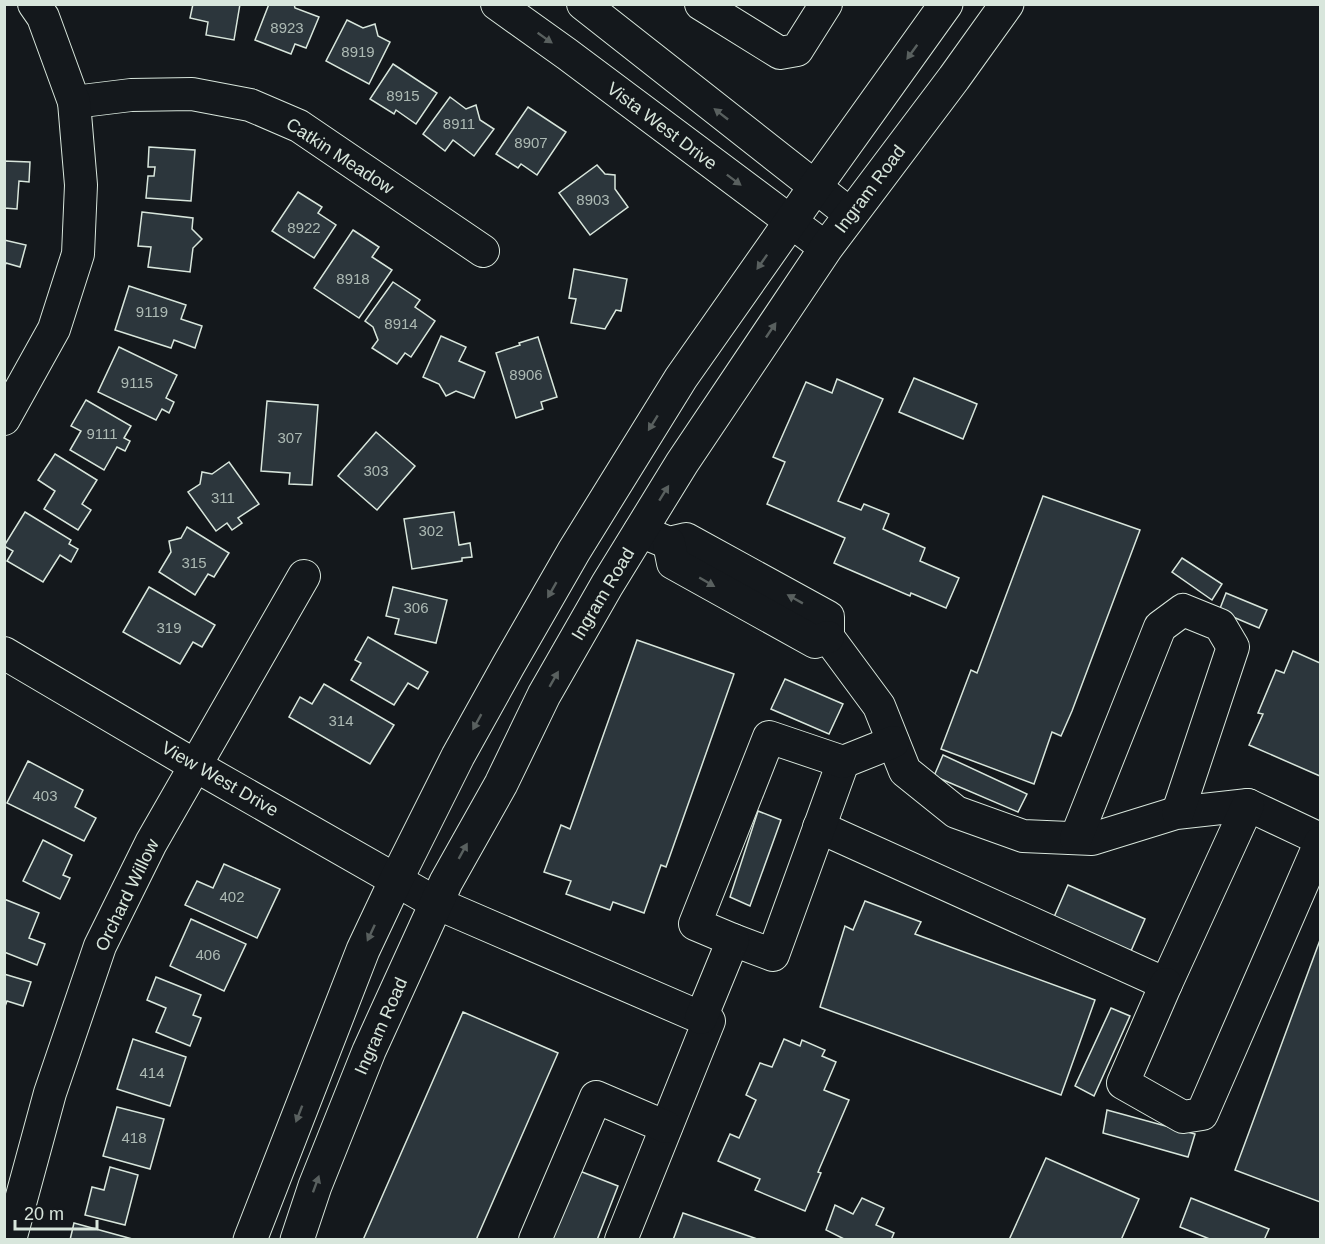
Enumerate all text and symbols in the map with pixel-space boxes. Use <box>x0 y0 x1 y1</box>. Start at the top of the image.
house number: 8923 <box>270 19 304 36</box>
one-way arrow <box>536 32 552 44</box>
house number: 8919 <box>341 43 375 60</box>
one-way arrow <box>907 44 918 60</box>
street label: Vista West Drive <box>603 78 721 174</box>
house number: 8915 <box>386 87 420 104</box>
one-way arrow <box>714 108 729 120</box>
street label: Catkin Meadow <box>283 114 398 199</box>
house number: 8911 <box>443 115 475 132</box>
house number: 8907 <box>514 134 548 151</box>
street label: Ingram Road <box>831 141 909 237</box>
one-way arrow <box>727 174 742 186</box>
house number: 8903 <box>576 191 610 208</box>
house number: 8922 <box>287 219 321 236</box>
one-way arrow <box>756 253 768 269</box>
house number: 8918 <box>336 270 370 287</box>
house number: 9119 <box>136 303 168 320</box>
house number: 8914 <box>384 315 418 332</box>
one-way arrow <box>765 322 776 338</box>
house number: 8906 <box>509 366 543 383</box>
house number: 9115 <box>121 374 153 391</box>
one-way arrow <box>647 415 658 431</box>
house number: 9111 <box>86 425 118 442</box>
house number: 307 <box>277 429 303 446</box>
house number: 303 <box>363 462 389 479</box>
one-way arrow <box>659 485 670 501</box>
house number: 311 <box>211 489 235 506</box>
house number: 302 <box>418 522 444 539</box>
street label: Ingram Road <box>568 544 638 644</box>
house number: 315 <box>181 554 207 571</box>
one-way arrow <box>698 577 715 587</box>
one-way arrow <box>546 582 557 598</box>
one-way arrow <box>786 594 803 604</box>
house number: 306 <box>403 599 429 616</box>
house number: 319 <box>156 619 182 636</box>
one-way arrow <box>548 671 559 687</box>
house number: 314 <box>328 712 354 729</box>
one-way arrow <box>472 713 482 730</box>
street label: View West Drive <box>158 737 282 821</box>
house number: 403 <box>32 787 58 804</box>
street label: Orchard Willow <box>91 835 163 954</box>
one-way arrow <box>458 842 468 859</box>
house number: 402 <box>219 888 245 905</box>
one-way arrow <box>367 924 376 941</box>
house number: 406 <box>195 946 221 963</box>
street label: Ingram Road <box>351 974 411 1078</box>
house number: 414 <box>139 1064 165 1081</box>
one-way arrow <box>294 1105 303 1123</box>
house number: 418 <box>121 1129 147 1146</box>
one-way arrow <box>312 1175 322 1193</box>
scale bar <box>15 1193 98 1231</box>
text: 20 m <box>24 1204 64 1224</box>

